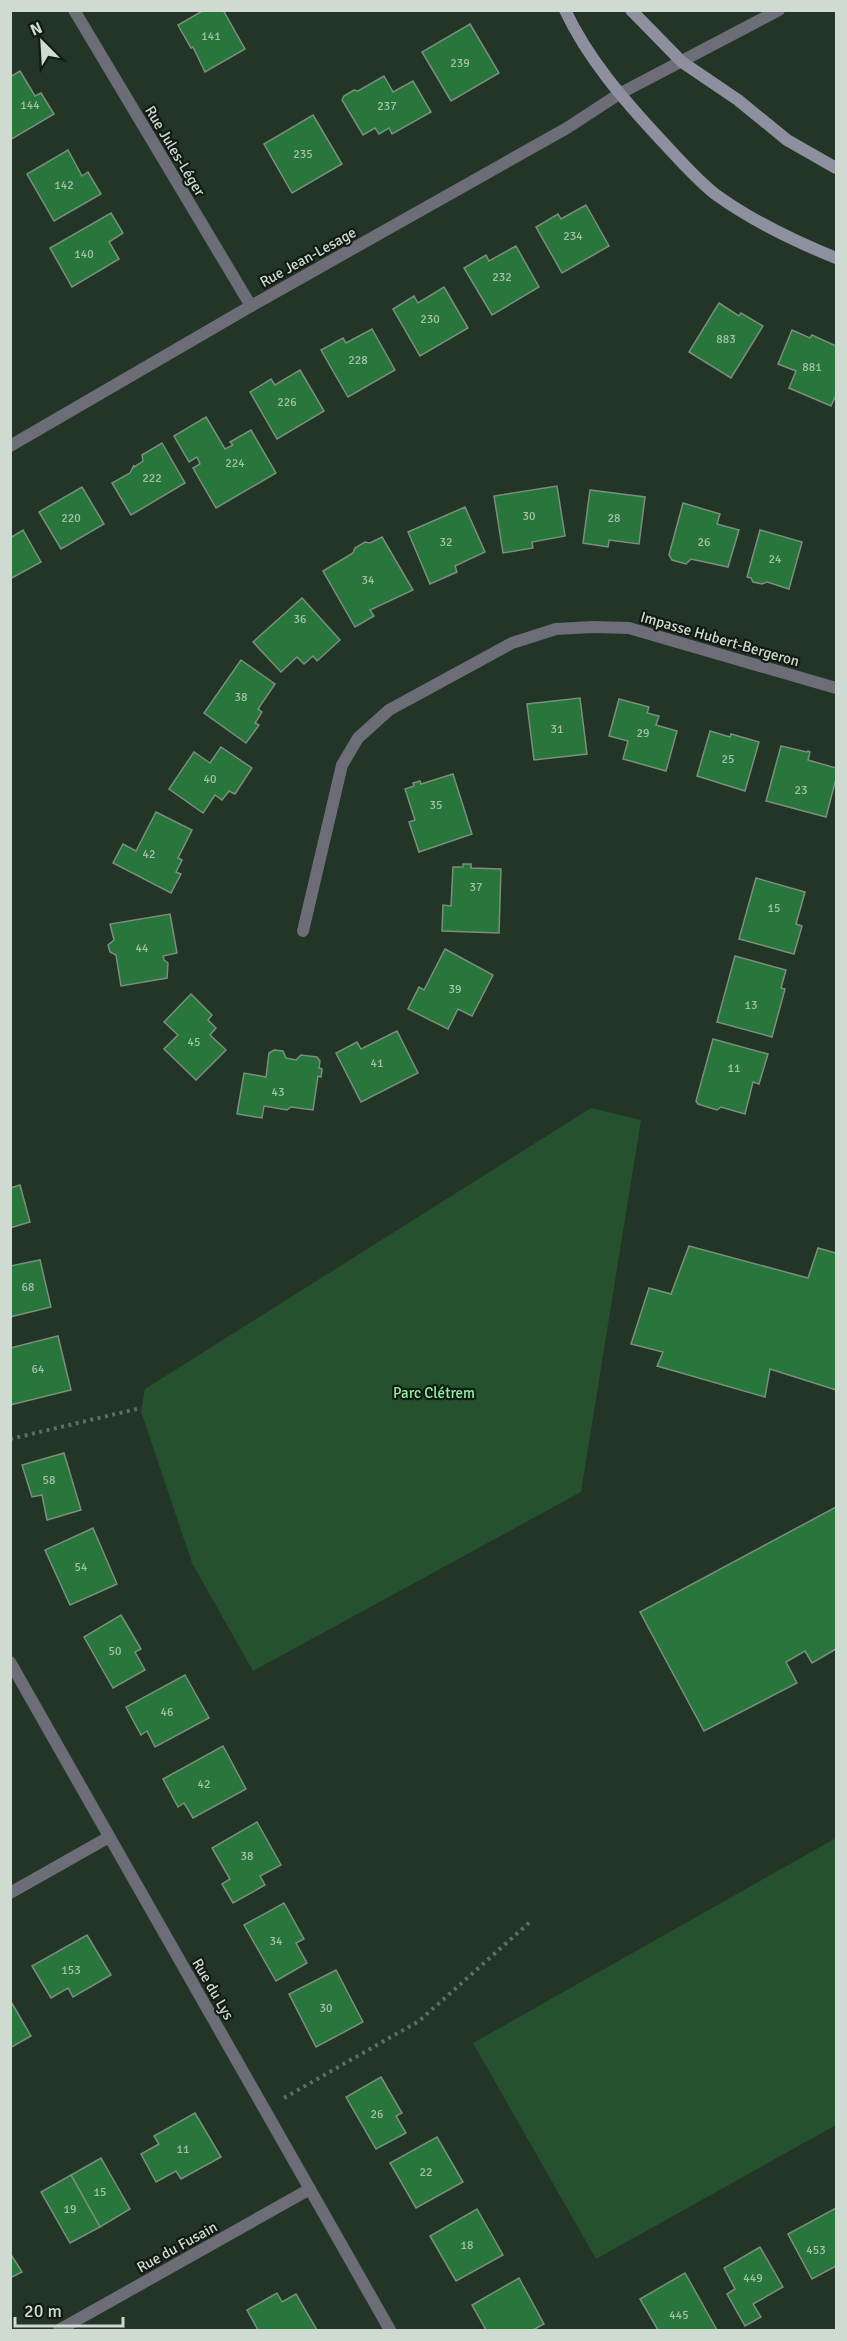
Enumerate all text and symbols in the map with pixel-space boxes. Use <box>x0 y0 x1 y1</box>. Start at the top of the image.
north arrow <box>12 12 72 72</box>
text: N <box>27 18 45 41</box>
house number: 141 <box>201 29 221 44</box>
house number: 239 <box>450 56 470 71</box>
house number: 144 <box>20 98 40 113</box>
house number: 237 <box>377 99 397 114</box>
street label: Rue Jules-Léger <box>141 103 209 200</box>
house number: 235 <box>293 147 313 162</box>
house number: 142 <box>54 178 74 193</box>
street label: Rue Jean-Lesage <box>257 223 359 291</box>
house number: 234 <box>563 229 583 244</box>
house number: 140 <box>74 247 94 262</box>
house number: 232 <box>492 270 512 285</box>
house number: 230 <box>420 312 440 327</box>
house number: 883 <box>716 332 736 347</box>
house number: 228 <box>348 353 368 368</box>
house number: 881 <box>802 360 822 375</box>
house number: 226 <box>277 395 297 410</box>
house number: 224 <box>225 456 245 471</box>
house number: 222 <box>142 471 162 486</box>
house number: 30 <box>523 509 535 524</box>
house number: 220 <box>61 511 81 526</box>
house number: 28 <box>608 511 620 526</box>
house number: 32 <box>440 535 452 550</box>
house number: 26 <box>698 535 710 550</box>
house number: 24 <box>769 552 782 567</box>
house number: 34 <box>362 573 375 588</box>
street label: Impasse Hubert-Bergeron <box>638 608 802 670</box>
house number: 36 <box>294 612 306 627</box>
house number: 38 <box>235 690 247 705</box>
house number: 31 <box>551 722 563 737</box>
house number: 29 <box>637 726 649 741</box>
house number: 25 <box>722 752 734 767</box>
house number: 40 <box>204 772 216 787</box>
house number: 23 <box>795 783 807 798</box>
house number: 35 <box>430 798 442 813</box>
house number: 42 <box>143 847 155 862</box>
house number: 37 <box>470 880 482 895</box>
house number: 15 <box>768 901 780 916</box>
house number: 44 <box>136 941 149 956</box>
house number: 39 <box>449 982 461 997</box>
house number: 13 <box>745 998 757 1013</box>
house number: 45 <box>188 1035 200 1050</box>
house number: 41 <box>371 1056 383 1071</box>
house number: 11 <box>728 1061 740 1076</box>
house number: 43 <box>272 1085 284 1100</box>
house number: 68 <box>22 1280 34 1295</box>
house number: 64 <box>32 1362 45 1377</box>
park label: Parc Clétrem <box>393 1384 475 1402</box>
house number: 58 <box>43 1473 55 1488</box>
house number: 54 <box>75 1560 88 1575</box>
house number: 50 <box>109 1644 121 1659</box>
house number: 46 <box>161 1705 173 1720</box>
house number: 42 <box>198 1777 210 1792</box>
house number: 38 <box>241 1849 253 1864</box>
house number: 34 <box>270 1934 283 1949</box>
street label: Rue du Lys <box>188 1955 238 2023</box>
house number: 153 <box>61 1963 81 1978</box>
house number: 30 <box>320 2001 332 2016</box>
house number: 26 <box>371 2107 383 2122</box>
house number: 11 <box>177 2142 189 2157</box>
house number: 22 <box>420 2165 432 2180</box>
house number: 15 <box>94 2185 106 2200</box>
house number: 19 <box>64 2202 76 2217</box>
street label: Rue du Fusain <box>134 2218 220 2276</box>
house number: 18 <box>461 2238 473 2253</box>
house number: 453 <box>806 2243 826 2258</box>
house number: 449 <box>743 2271 763 2286</box>
scale bar <box>15 2290 123 2328</box>
text: 20 m <box>24 2300 62 2322</box>
house number: 445 <box>669 2308 689 2323</box>

